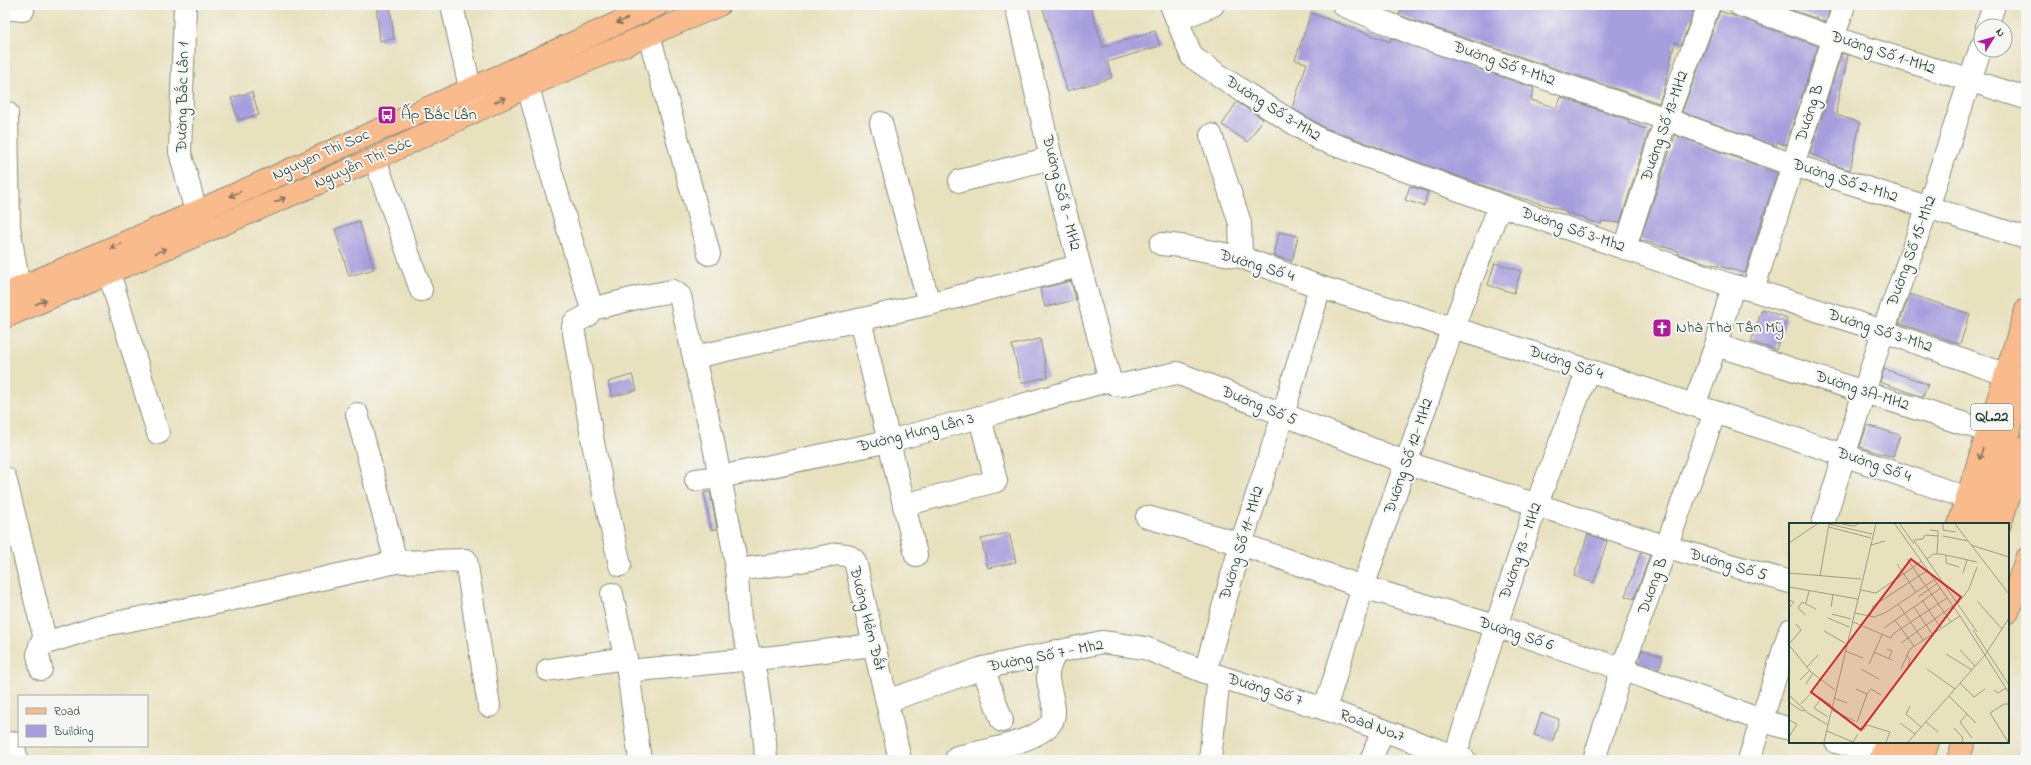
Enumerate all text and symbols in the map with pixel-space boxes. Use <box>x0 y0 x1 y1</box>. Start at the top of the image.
one-way arrow <box>616 18 628 25</box>
north arrow <box>1973 18 2013 58</box>
street label: Đường Số 1-MH2 <box>1827 24 1939 81</box>
text: N <box>1992 25 2009 40</box>
street label: Đường Số 9-Mh2 <box>1449 35 1558 93</box>
street label: Đường Bắc Lân 1 <box>170 42 196 153</box>
street label: Đường Số 13-MH2 <box>1635 67 1695 185</box>
street label: Đường Số 3-Mh2 <box>1220 69 1325 148</box>
street label: Dường B <box>1789 81 1831 146</box>
one-way arrow <box>494 96 506 103</box>
place label: Ấp Bắc Lân <box>401 103 477 127</box>
bus stop icon: Ấp Bắc Lân <box>376 104 398 126</box>
street label: Nguyen Thi Soc <box>268 122 374 187</box>
street label: Nguyễn Thị Sóc <box>310 130 417 195</box>
street label: Đường Số 8 - MH2 <box>1035 132 1087 253</box>
street label: Đường Số 2-Mh2 <box>1788 152 1901 209</box>
one-way arrow <box>229 191 241 198</box>
street label: Đường Số 15-Mh2 <box>1880 192 1943 311</box>
one-way arrow <box>273 195 285 203</box>
street label: Đường Số 3-Mh2 <box>1517 201 1628 259</box>
one-way arrow <box>110 243 122 250</box>
street label: Đường Số 4 <box>1216 243 1298 289</box>
one-way arrow <box>154 247 166 254</box>
one-way arrow <box>34 298 46 305</box>
street label: Đường Số 3-Mh2 <box>1824 302 1935 359</box>
place label: Nhà Thờ Tân Mỹ <box>1676 316 1784 340</box>
church icon: Nhà Thờ Tân Mỹ <box>1651 317 1673 339</box>
street label: Đường Số 4 <box>1525 339 1607 387</box>
street label: Đường 3A-MH2 <box>1811 364 1912 418</box>
street label: Đường Số 5 <box>1216 380 1301 432</box>
street label: Đường Số 12- MH2 <box>1378 395 1440 518</box>
road number: QL.22 <box>1971 404 2013 430</box>
street label: Đường Hưng Lân 3 <box>854 407 977 459</box>
street label: Đường Số 4 <box>1833 441 1915 489</box>
one-way arrow <box>1977 447 1984 460</box>
street label: Đường Số 11- MH2 <box>1213 483 1271 604</box>
street label: Đường 13 - MH2 <box>1493 499 1549 604</box>
inset map <box>1789 523 2009 743</box>
street label: Đường Số 5 <box>1685 542 1770 588</box>
street label: Dương B <box>1631 554 1674 619</box>
street label: Đường Hẻm Đắt <box>842 563 892 674</box>
street label: Đường Số 6 <box>1474 610 1557 657</box>
street label: Đường Số 7 - Mh2 <box>985 633 1106 679</box>
street label: Đường Số 7 <box>1224 667 1306 713</box>
legend <box>18 695 148 747</box>
text: Road <box>54 703 80 721</box>
street label: Road No.7 <box>1336 703 1408 749</box>
text: Building <box>53 723 93 742</box>

